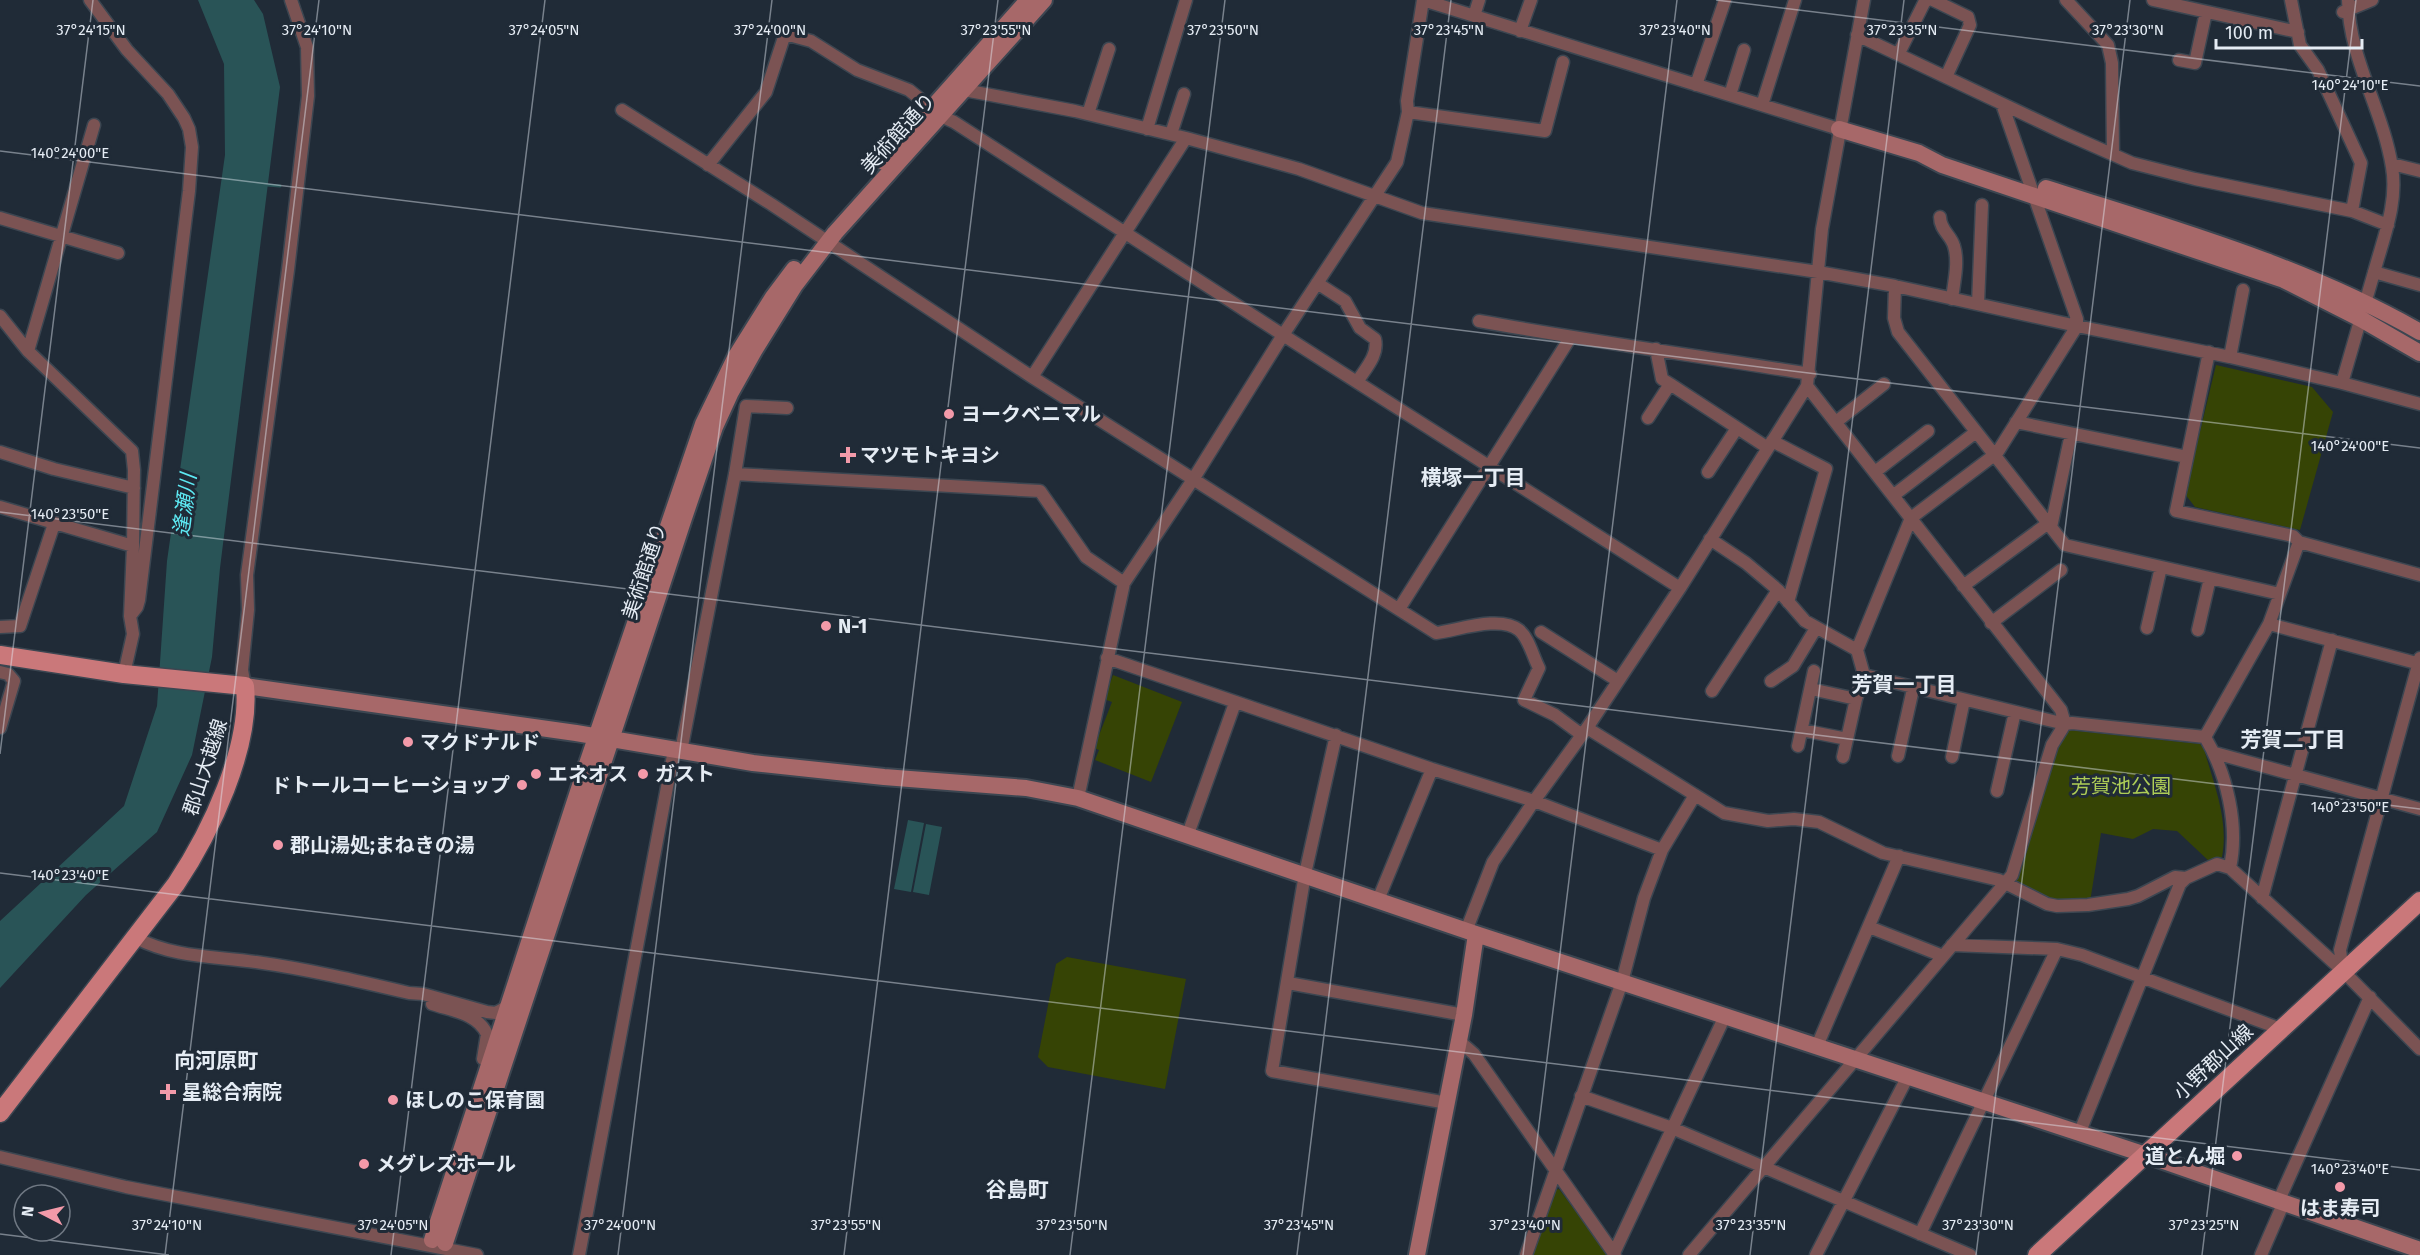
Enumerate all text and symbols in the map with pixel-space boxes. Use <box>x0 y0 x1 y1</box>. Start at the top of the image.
scale bar <box>2216 12 2362 50</box>
text: 37°24'15"N <box>56 21 126 39</box>
text: 37°24'10"N <box>282 21 352 39</box>
text: 37°24'05"N <box>508 21 580 39</box>
text: 37°24'00"N <box>734 21 806 39</box>
text: 37°23'55"N <box>961 21 1031 39</box>
text: 37°23'50"N <box>1187 21 1259 39</box>
text: 37°23'45"N <box>1414 21 1484 39</box>
text: 37°23'40"N <box>1639 21 1711 39</box>
text: 37°23'35"N <box>1867 21 1937 39</box>
text: 37°23'30"N <box>2092 21 2164 39</box>
text: 100 m <box>2225 22 2273 44</box>
text: 140°24'10"E <box>2312 76 2388 94</box>
street label: 美術館通り <box>856 88 940 178</box>
text: 140°24'00"E <box>31 144 109 162</box>
place label: ヨークベニマル <box>961 402 1101 426</box>
marker: ヨークベニマル <box>942 407 956 421</box>
text: 140°24'00"E <box>2311 437 2389 455</box>
place label: マツモトキヨシ <box>860 443 1000 467</box>
marker: マツモトキヨシ <box>841 448 855 462</box>
district label: 横塚一丁目 <box>1421 465 1526 491</box>
water label: 逢瀬川 <box>168 470 202 538</box>
text: 140°23'50"E <box>31 505 109 523</box>
street label: 美術館通り <box>617 520 671 622</box>
place label: N-1 <box>838 614 867 638</box>
marker: N-1 <box>819 619 833 633</box>
district label: 芳賀一丁目 <box>1852 672 1957 698</box>
street label: 郡山大越線 <box>178 716 232 818</box>
district label: 芳賀二丁目 <box>2241 727 2346 753</box>
place label: マクドナルド <box>420 730 540 754</box>
marker: マクドナルド <box>401 735 415 749</box>
place label: エネオス <box>548 762 628 786</box>
place label: ガスト <box>655 762 715 786</box>
marker: エネオス <box>529 767 543 781</box>
marker: ガスト <box>636 767 650 781</box>
place label: ドトールコーヒーショップ <box>271 773 510 797</box>
park label: 芳賀池公園 <box>2071 774 2171 798</box>
marker: ドトールコーヒーショップ <box>515 778 529 792</box>
text: 140°23'50"E <box>2311 798 2389 816</box>
place label: 郡山湯処;まねきの湯 <box>290 833 475 857</box>
marker: 郡山湯処;まねきの湯 <box>271 838 285 852</box>
text: 140°23'40"E <box>31 866 109 884</box>
street label: 小野郡山線 <box>2168 1019 2258 1105</box>
district label: 向河原町 <box>174 1048 258 1074</box>
place label: 星総合病院 <box>182 1080 282 1104</box>
marker: 星総合病院 <box>159 1083 177 1101</box>
place label: ほしのこ保育園 <box>405 1088 545 1112</box>
marker: ほしのこ保育園 <box>386 1093 400 1107</box>
place label: 道とん堀 <box>2145 1144 2225 1168</box>
marker: 道とん堀 <box>2230 1149 2244 1163</box>
place label: メグレズホール <box>376 1152 516 1176</box>
marker: メグレズホール <box>357 1157 371 1171</box>
text: 140°23'40"E <box>2311 1160 2389 1178</box>
district label: 谷島町 <box>986 1177 1049 1203</box>
marker: はま寿司 <box>2333 1180 2347 1194</box>
north arrow <box>12 1183 72 1243</box>
place label: はま寿司 <box>2300 1196 2380 1220</box>
text: N <box>18 1205 38 1218</box>
text: 37°24'10"N <box>132 1216 202 1234</box>
text: 37°24'05"N <box>357 1216 429 1234</box>
text: 37°24'00"N <box>584 1216 656 1234</box>
text: 37°23'55"N <box>811 1216 881 1234</box>
text: 37°23'50"N <box>1036 1216 1108 1234</box>
text: 37°23'45"N <box>1264 1216 1334 1234</box>
text: 37°23'40"N <box>1489 1216 1561 1234</box>
text: 37°23'35"N <box>1716 1216 1786 1234</box>
text: 37°23'30"N <box>1942 1216 2014 1234</box>
text: 37°23'25"N <box>2169 1216 2239 1234</box>

